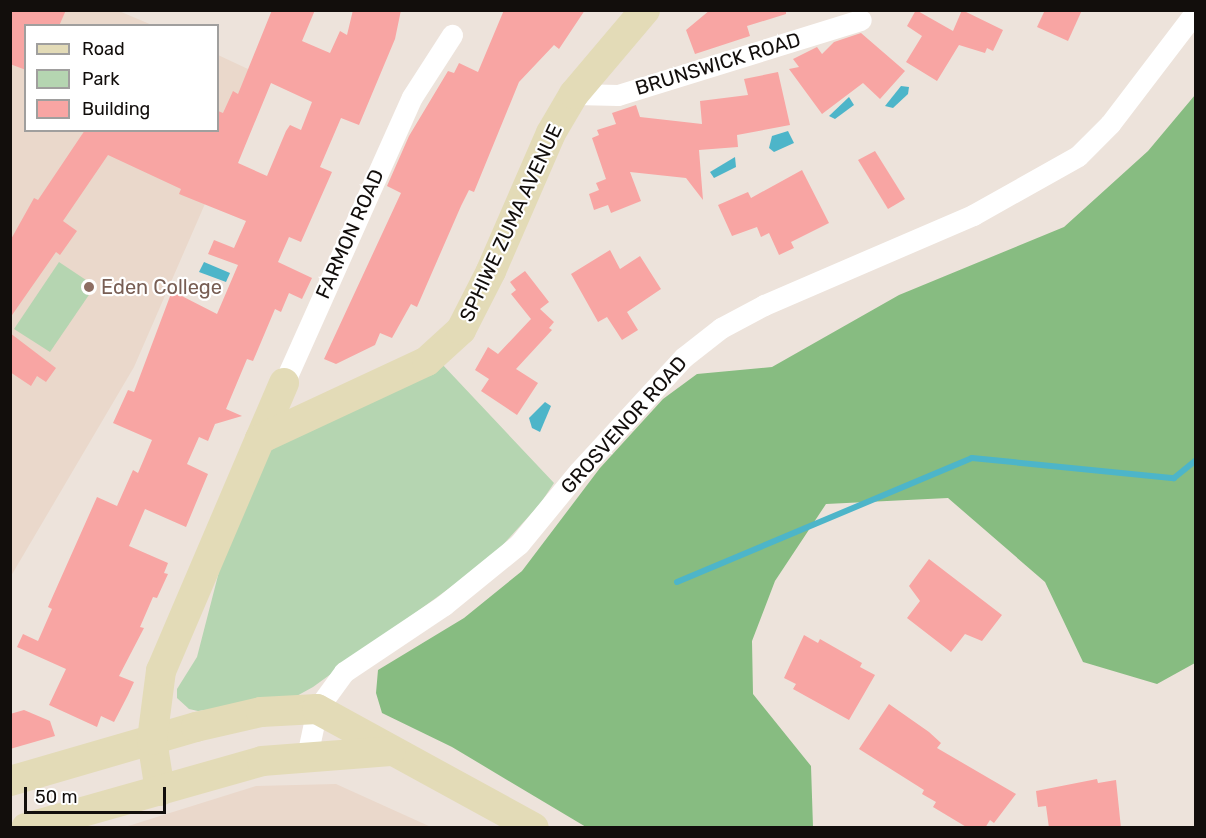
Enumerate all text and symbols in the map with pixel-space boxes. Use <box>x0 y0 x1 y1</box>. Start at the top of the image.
legend <box>24 24 219 132</box>
street label: BRUNSWICK ROAD <box>632 27 804 101</box>
text: Road <box>82 38 125 60</box>
text: Park <box>82 68 119 90</box>
text: Building <box>82 98 150 120</box>
street label: SPHIWE ZUMA AVENUE <box>454 120 568 326</box>
street label: FARMON ROAD <box>311 166 389 302</box>
place label: Eden College <box>101 275 222 299</box>
marker: Eden College <box>82 280 96 294</box>
street label: GROSVENOR ROAD <box>556 351 692 499</box>
scale bar <box>27 775 170 813</box>
text: 50 m <box>35 786 78 808</box>

